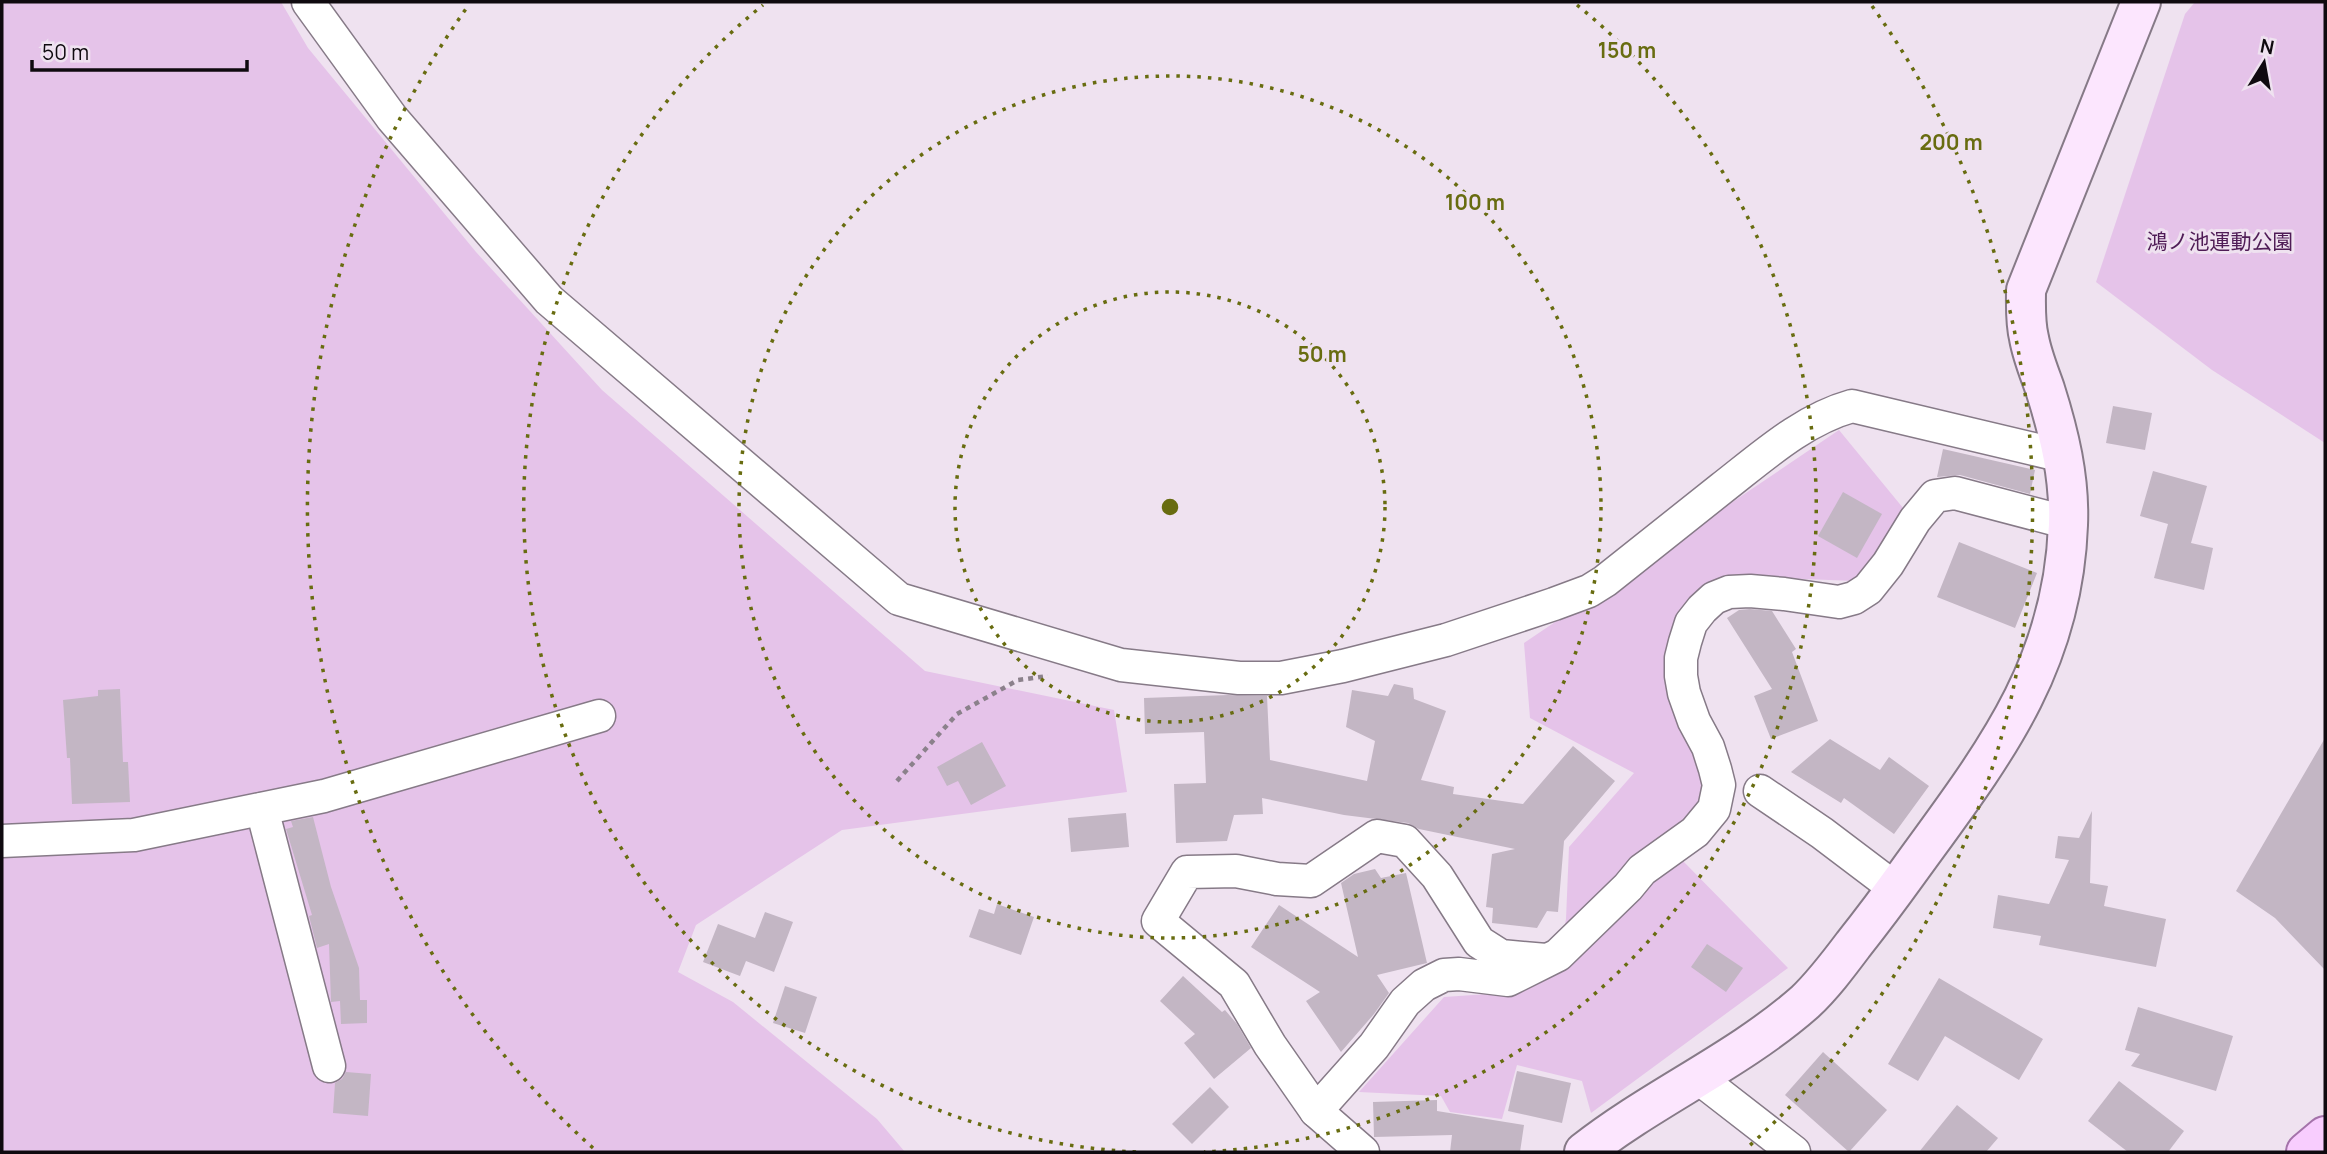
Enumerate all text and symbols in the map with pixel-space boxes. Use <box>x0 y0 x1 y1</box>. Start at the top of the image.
scale bar <box>32 28 247 72</box>
north arrow <box>2229 28 2299 98</box>
text: N <box>2258 32 2276 60</box>
text: 150 m <box>1598 36 1656 64</box>
text: 50 m <box>42 38 89 66</box>
text: 200 m <box>1919 128 1983 156</box>
text: 100 m <box>1445 188 1505 216</box>
park label: 鴻ノ池運動公園 <box>2147 227 2294 255</box>
text: 50 m <box>1297 340 1347 368</box>
centre of rings <box>1158 495 1182 519</box>

